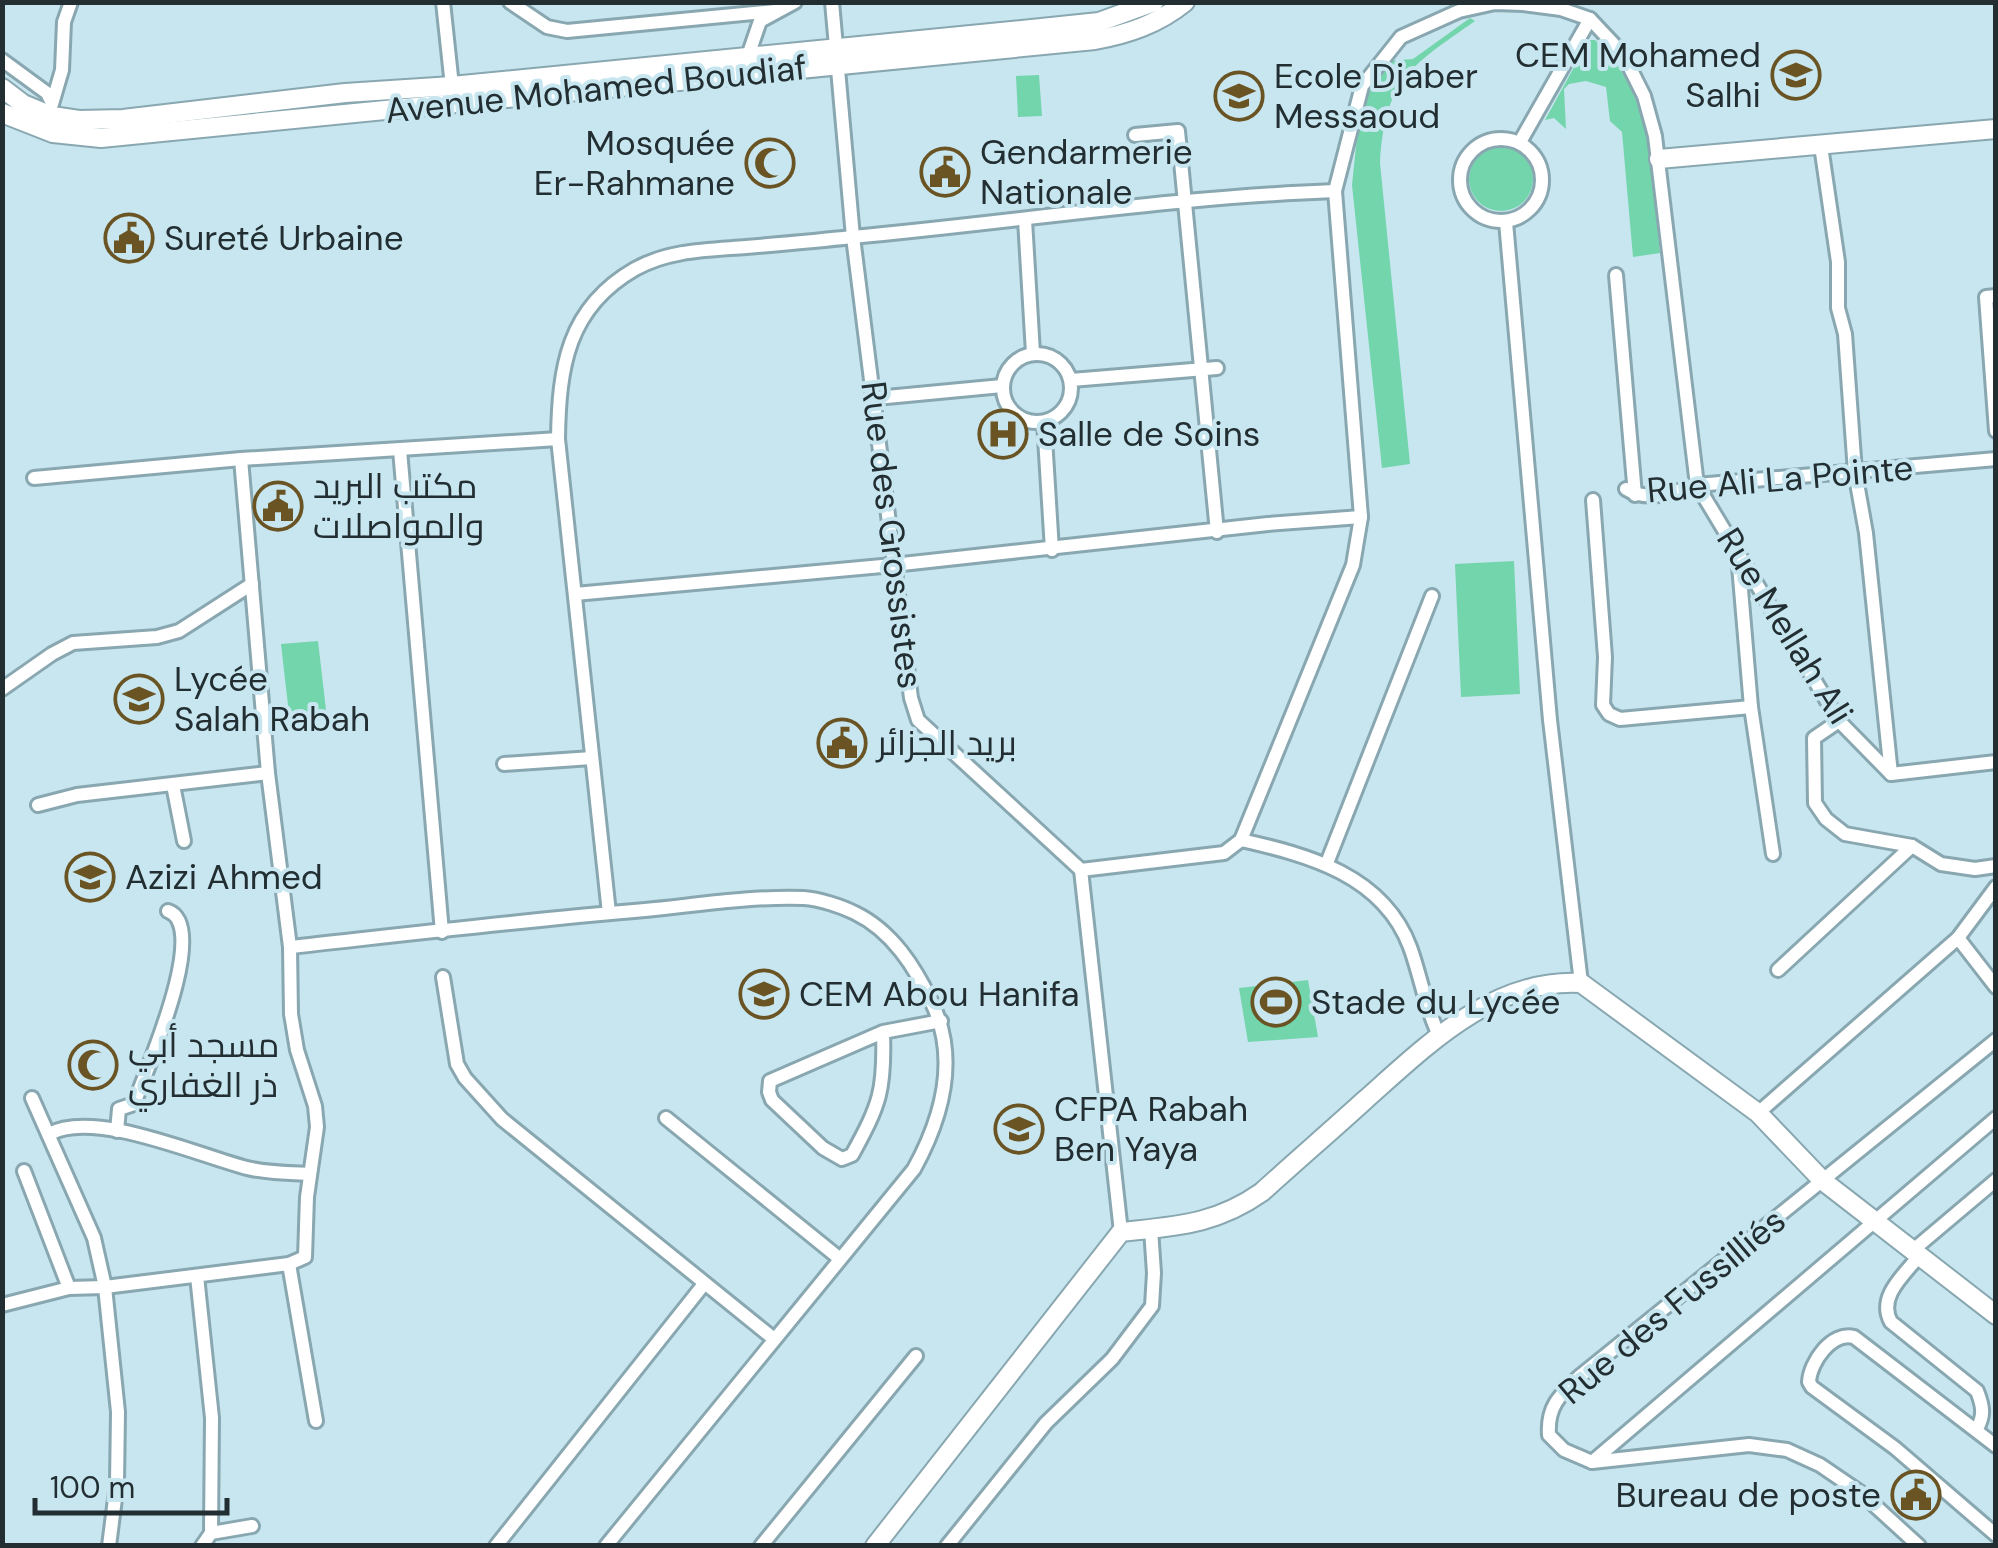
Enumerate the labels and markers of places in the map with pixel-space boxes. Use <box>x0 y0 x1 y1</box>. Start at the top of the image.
place label: CEM Mohamed Salhi <box>1515 32 1761 118</box>
school or university icon: CEM Mohamed Salhi <box>1770 49 1822 101</box>
place label: Ecole Djaber Messaoud <box>1274 53 1478 139</box>
school or university icon: Ecole Djaber Messaoud <box>1213 70 1265 122</box>
place label: Mosquée Er-Rahmane <box>534 120 735 206</box>
place label: Gendarmerie Nationale <box>980 129 1193 215</box>
mosque icon: Mosquée Er-Rahmane <box>744 137 796 189</box>
public building icon: Gendarmerie Nationale <box>919 146 971 198</box>
public building icon: Sureté Urbaine <box>103 212 155 264</box>
place label: Sureté Urbaine <box>164 215 404 261</box>
hospital icon: Salle de Soins <box>977 408 1029 460</box>
place label: Salle de Soins <box>1038 411 1260 457</box>
place label: مكتب البريد والمواصلات <box>313 463 484 549</box>
public building icon: مكتب البريد والمواصلات <box>252 480 304 532</box>
place label: Lycée Salah Rabah <box>174 656 370 742</box>
school or university icon: Lycée Salah Rabah <box>113 673 165 725</box>
public building icon: بريد الجزائر <box>816 717 868 769</box>
place label: بريد الجزائر <box>875 720 1017 766</box>
school or university icon: Azizi Ahmed <box>64 851 116 903</box>
place label: Azizi Ahmed <box>125 854 323 900</box>
school or university icon: CEM Abou Hanifa <box>738 968 790 1020</box>
place label: CEM Abou Hanifa <box>799 971 1080 1017</box>
sports icon: Stade du Lycée <box>1250 976 1302 1028</box>
place label: Stade du Lycée <box>1311 979 1560 1025</box>
place label: مسجد أبي ذر الغفاري <box>128 1022 279 1112</box>
mosque icon: مسجد أبي ذر الغفاري <box>67 1039 119 1091</box>
place label: CFPA Rabah Ben Yaya <box>1054 1086 1248 1172</box>
school or university icon: CFPA Rabah Ben Yaya <box>993 1103 1045 1155</box>
public building icon: Bureau de poste <box>1890 1469 1942 1521</box>
place label: Bureau de poste <box>1616 1472 1881 1518</box>

